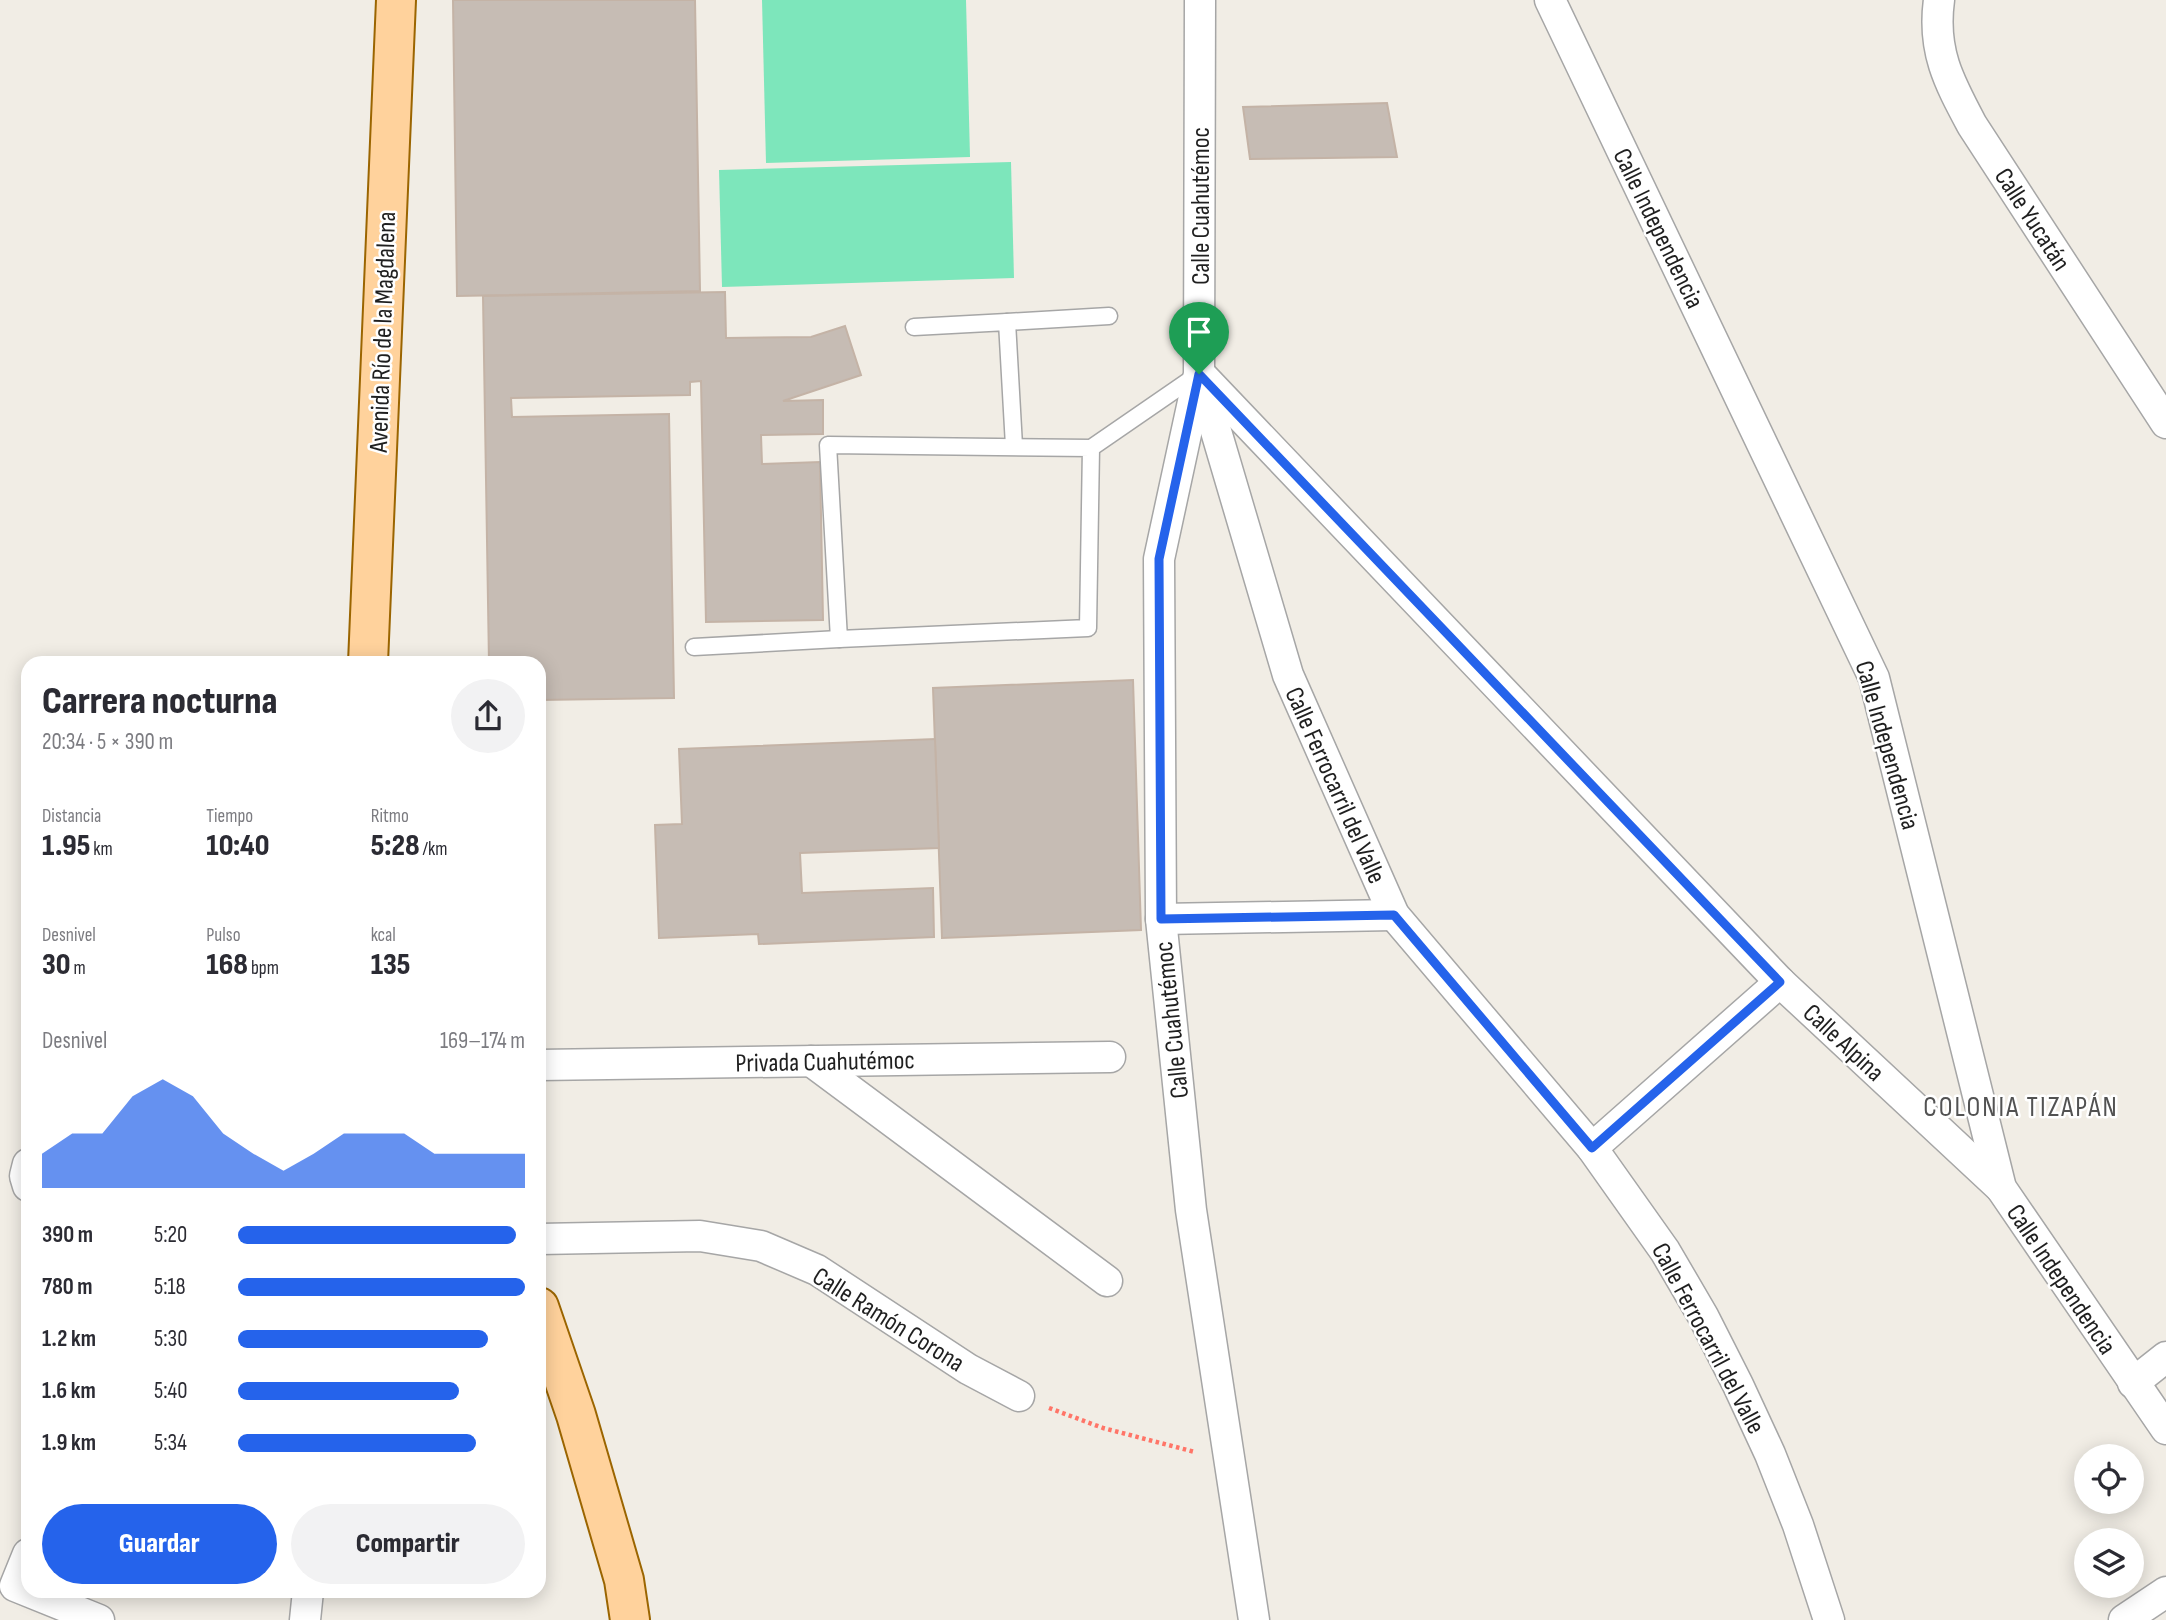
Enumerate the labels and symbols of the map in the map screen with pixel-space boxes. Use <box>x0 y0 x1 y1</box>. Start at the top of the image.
street label: Calle Cuahutémoc <box>1186 127 1217 285</box>
street label: Calle Independencia <box>1606 144 1710 314</box>
street label: Calle Yucatán <box>1987 163 2076 277</box>
street label: Avenida Río de la Magdalena <box>364 211 403 454</box>
pin <box>1169 302 1229 374</box>
street label: Calle Independencia <box>1848 657 1925 833</box>
street label: Calle Ferrocarril del Valle <box>1277 683 1392 889</box>
street label: Calle Cuahutémoc <box>1149 940 1196 1100</box>
street label: Calle Alpina <box>1796 998 1890 1088</box>
street label: Privada Cuahutémoc <box>735 1045 915 1080</box>
district label: COLONIA TIZAPÁN <box>1923 1091 2119 1124</box>
street label: Calle Independencia <box>1999 1199 2122 1361</box>
street label: Calle Ferrocarril del Valle <box>1644 1238 1771 1439</box>
street label: Calle Ramón Corona <box>807 1261 970 1379</box>

